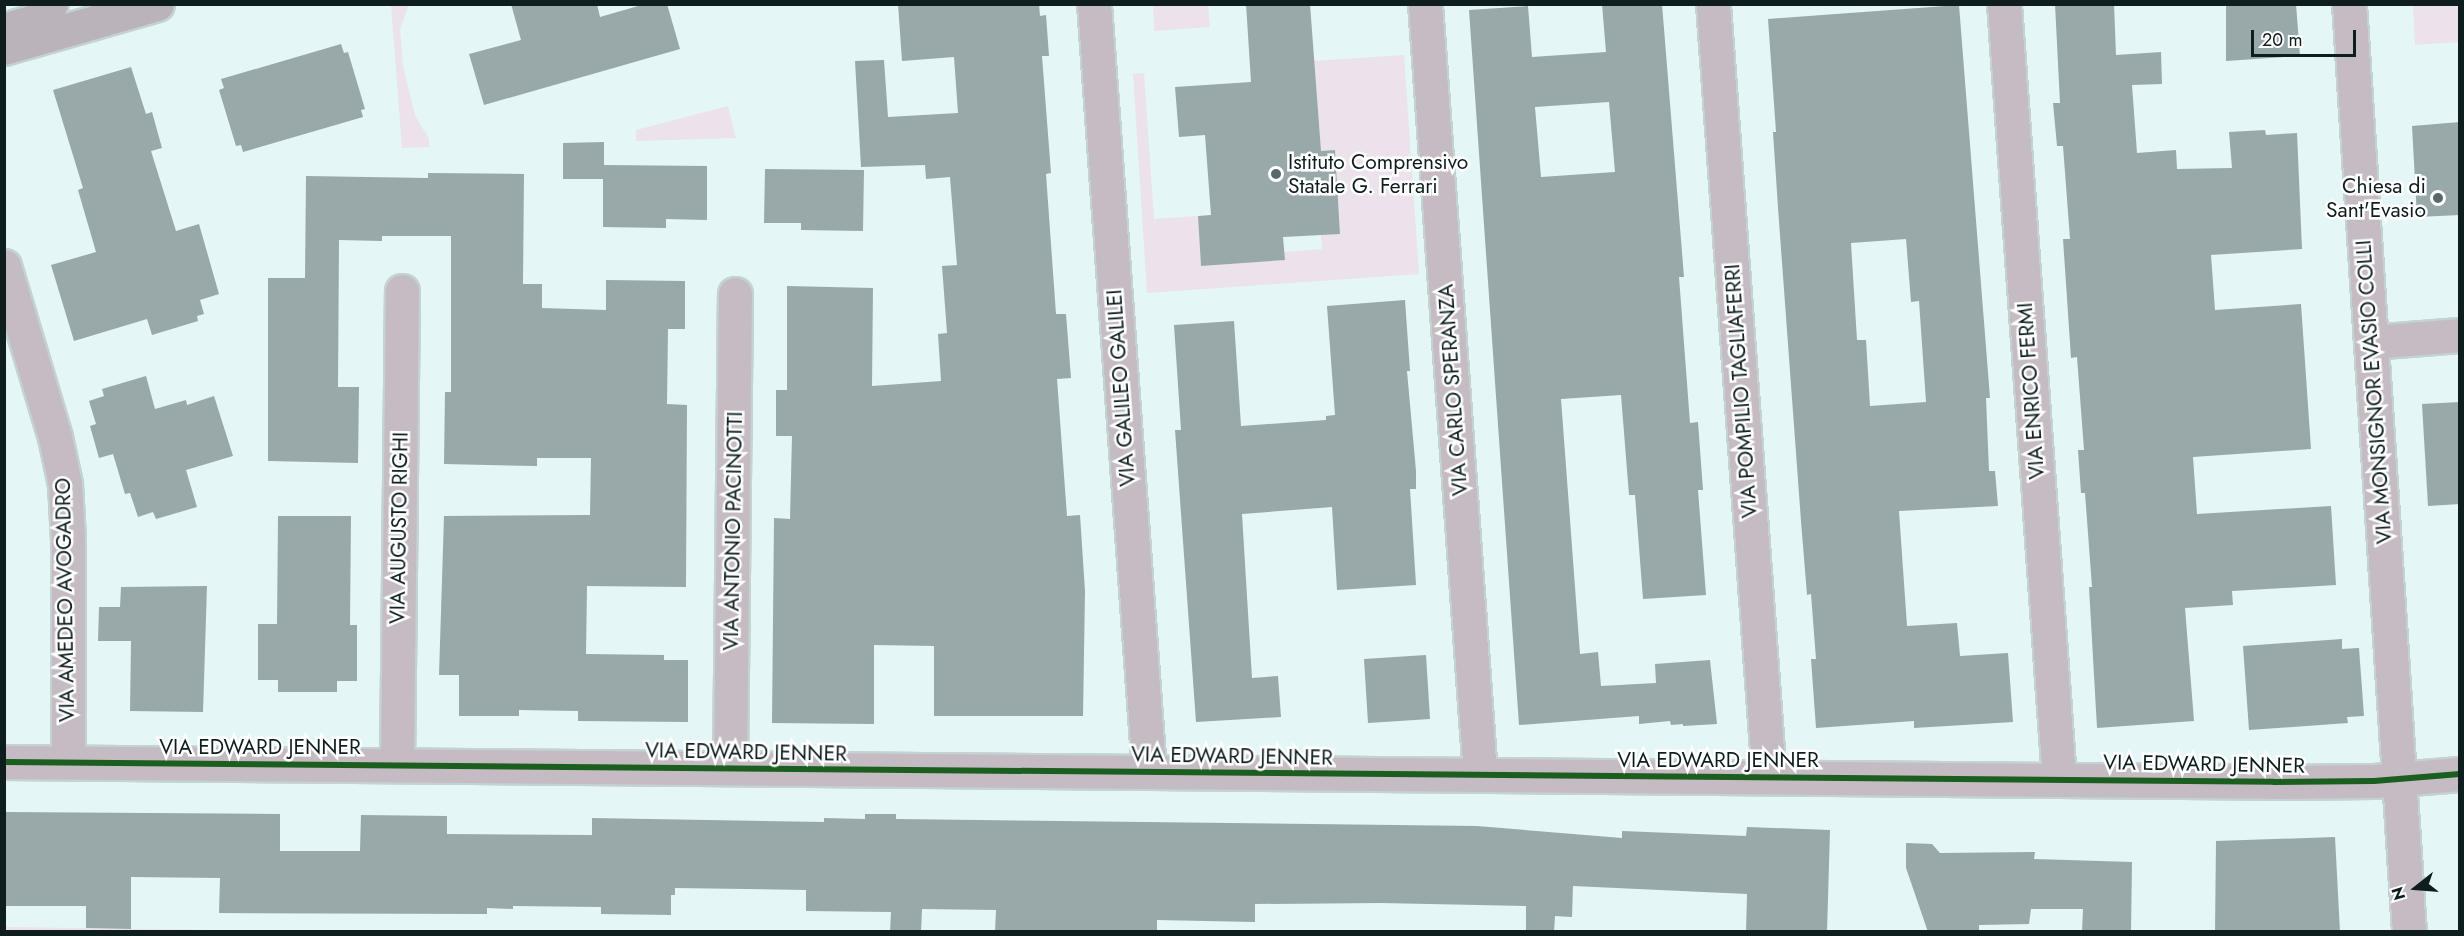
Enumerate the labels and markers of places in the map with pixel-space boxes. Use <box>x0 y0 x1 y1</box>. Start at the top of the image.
place label: Istituto Comprensivo Statale G. Ferrari <box>1288 149 1468 199</box>
marker: Istituto Comprensivo Statale G. Ferrari <box>1269 167 1283 181</box>
place label: Chiesa di Sant'Evasio <box>2326 173 2426 223</box>
marker: Chiesa di Sant'Evasio <box>2431 191 2445 205</box>

